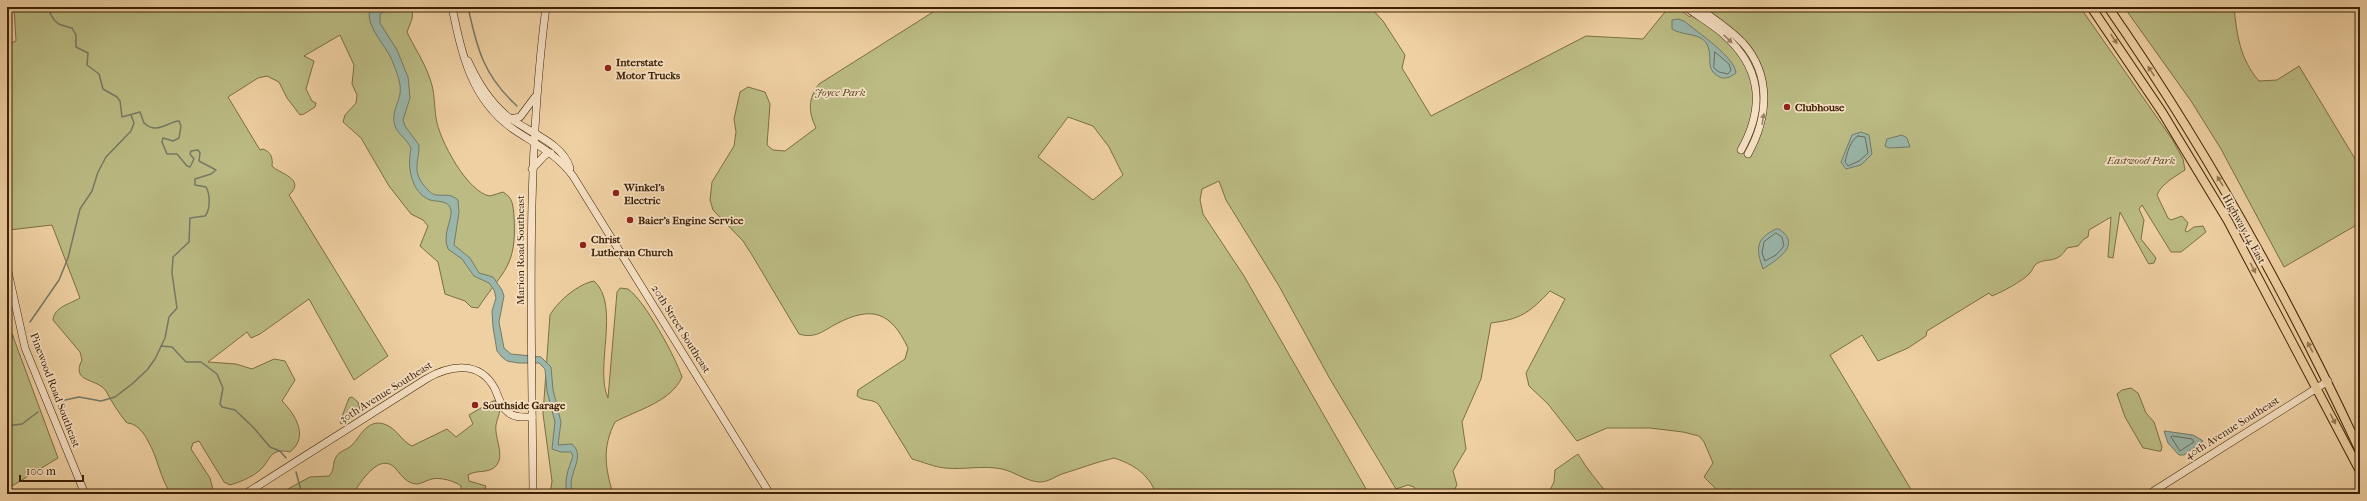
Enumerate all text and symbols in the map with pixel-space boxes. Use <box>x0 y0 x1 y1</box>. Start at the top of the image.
one-way arrow <box>1724 34 1733 43</box>
one-way arrow <box>2110 34 2118 44</box>
place label: Interstate Motor Trucks <box>615 56 680 82</box>
marker: Interstate Motor Trucks <box>603 63 613 73</box>
one-way arrow <box>2147 65 2154 76</box>
park label: Joyce Park <box>814 86 866 99</box>
place label: Clubhouse <box>1795 101 1845 114</box>
marker: Clubhouse <box>1782 102 1792 112</box>
one-way arrow <box>1760 112 1766 125</box>
park label: Eastwood Park <box>2106 154 2175 167</box>
one-way arrow <box>2216 175 2223 187</box>
place label: Winkel's Electric <box>623 181 665 207</box>
marker: Winkel's Electric <box>611 188 621 198</box>
street label: Highway 14 East <box>2220 192 2269 266</box>
street label: Marion Road Southeast <box>514 195 527 305</box>
place label: Baier's Engine Service <box>638 214 744 227</box>
marker: Baier's Engine Service <box>625 215 635 225</box>
place label: Christ Lutheran Church <box>591 233 674 259</box>
marker: Christ Lutheran Church <box>578 240 588 250</box>
one-way arrow <box>2250 262 2256 273</box>
street label: 20th Street Southeast <box>649 283 713 376</box>
street label: Pinewood Road Southeast <box>27 331 83 449</box>
one-way arrow <box>2307 341 2313 352</box>
street label: 30th Avenue Southeast <box>337 358 435 426</box>
street label: 40th Avenue Southeast <box>2182 394 2282 462</box>
place label: Southside Garage <box>483 399 566 412</box>
marker: Southside Garage <box>470 400 480 410</box>
one-way arrow <box>2329 413 2336 425</box>
scale bar <box>20 457 83 483</box>
text: 100 m <box>26 464 56 478</box>

